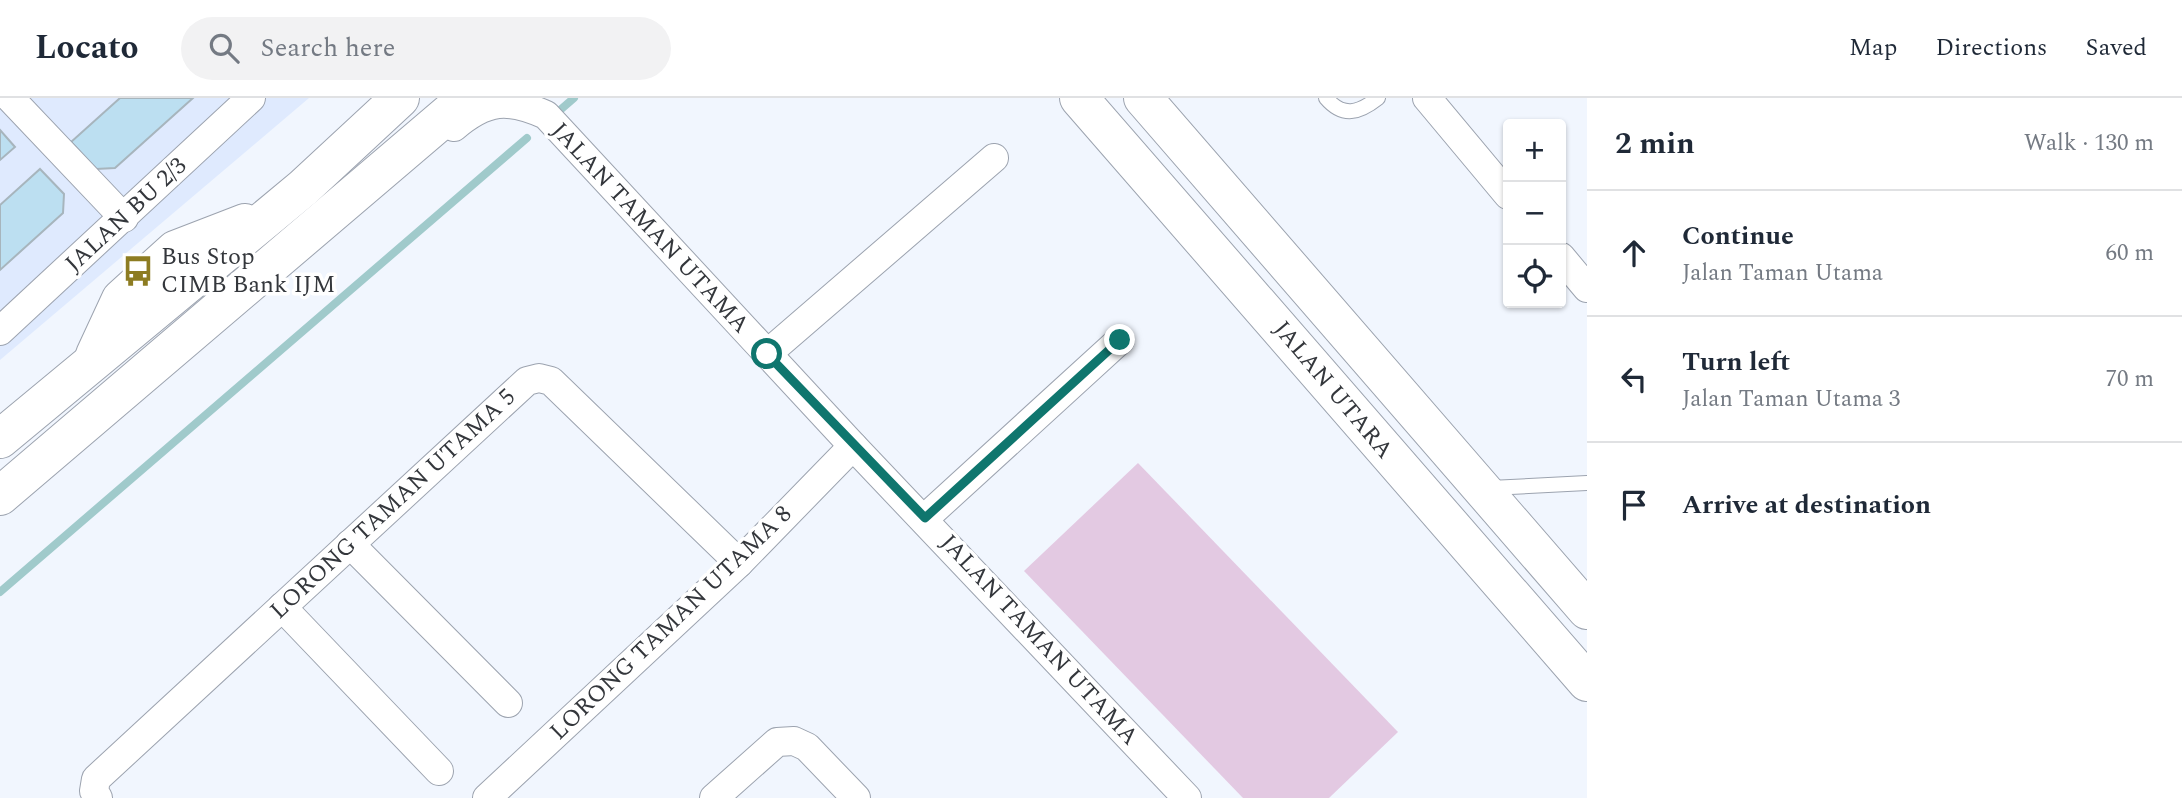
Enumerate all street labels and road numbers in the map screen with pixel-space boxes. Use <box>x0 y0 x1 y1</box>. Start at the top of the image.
street label: JALAN TAMAN UTAMA <box>542 114 758 342</box>
street label: JALAN BU 2/3 <box>57 149 195 281</box>
street label: JALAN UTARA <box>1264 313 1402 467</box>
street label: LORONG TAMAN UTAMA 5 <box>262 380 524 628</box>
street label: LORONG TAMAN UTAMA 8 <box>542 497 800 749</box>
street label: JALAN TAMAN UTAMA <box>931 526 1147 754</box>

